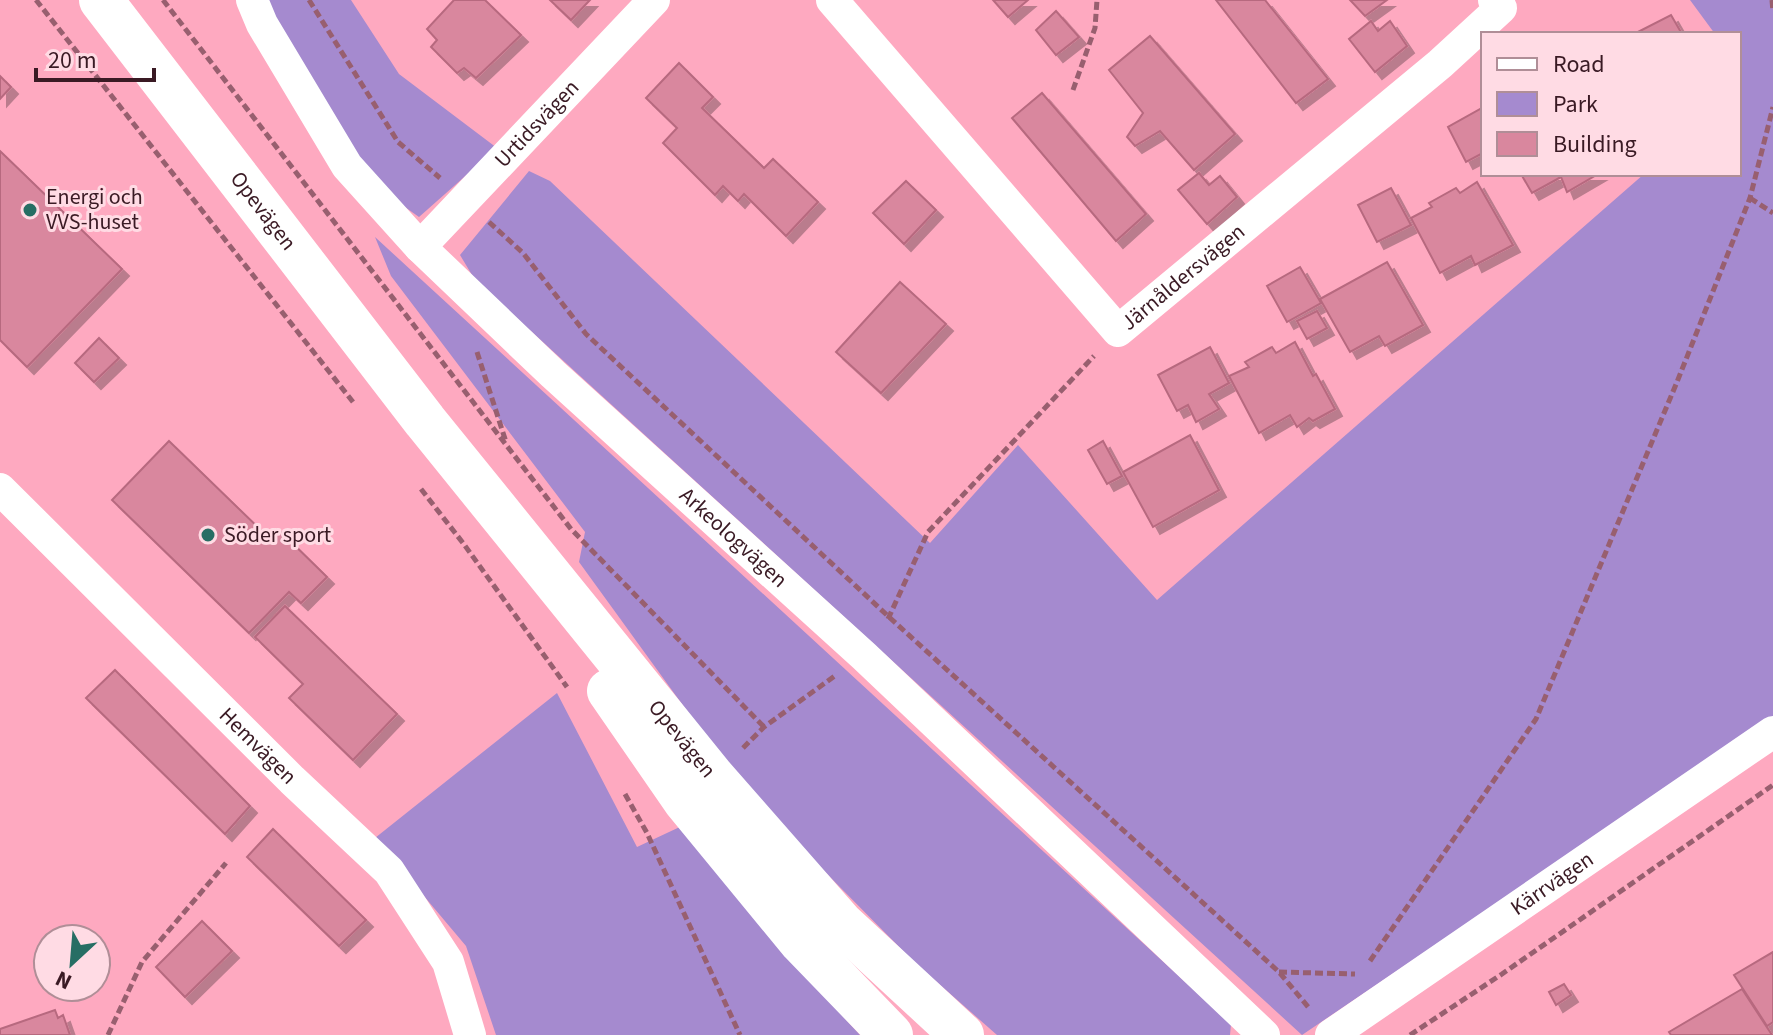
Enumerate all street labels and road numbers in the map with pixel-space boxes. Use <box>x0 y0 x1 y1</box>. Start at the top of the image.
street label: Urtidsvägen <box>487 72 587 175</box>
street label: Opevägen <box>222 164 304 257</box>
street label: Järnåldersvägen <box>1114 216 1252 338</box>
street label: Arkeologvägen <box>672 480 795 595</box>
street label: Opevägen <box>641 693 724 785</box>
street label: Hemvägen <box>212 700 304 792</box>
street label: Kärrvägen <box>1504 844 1600 923</box>

